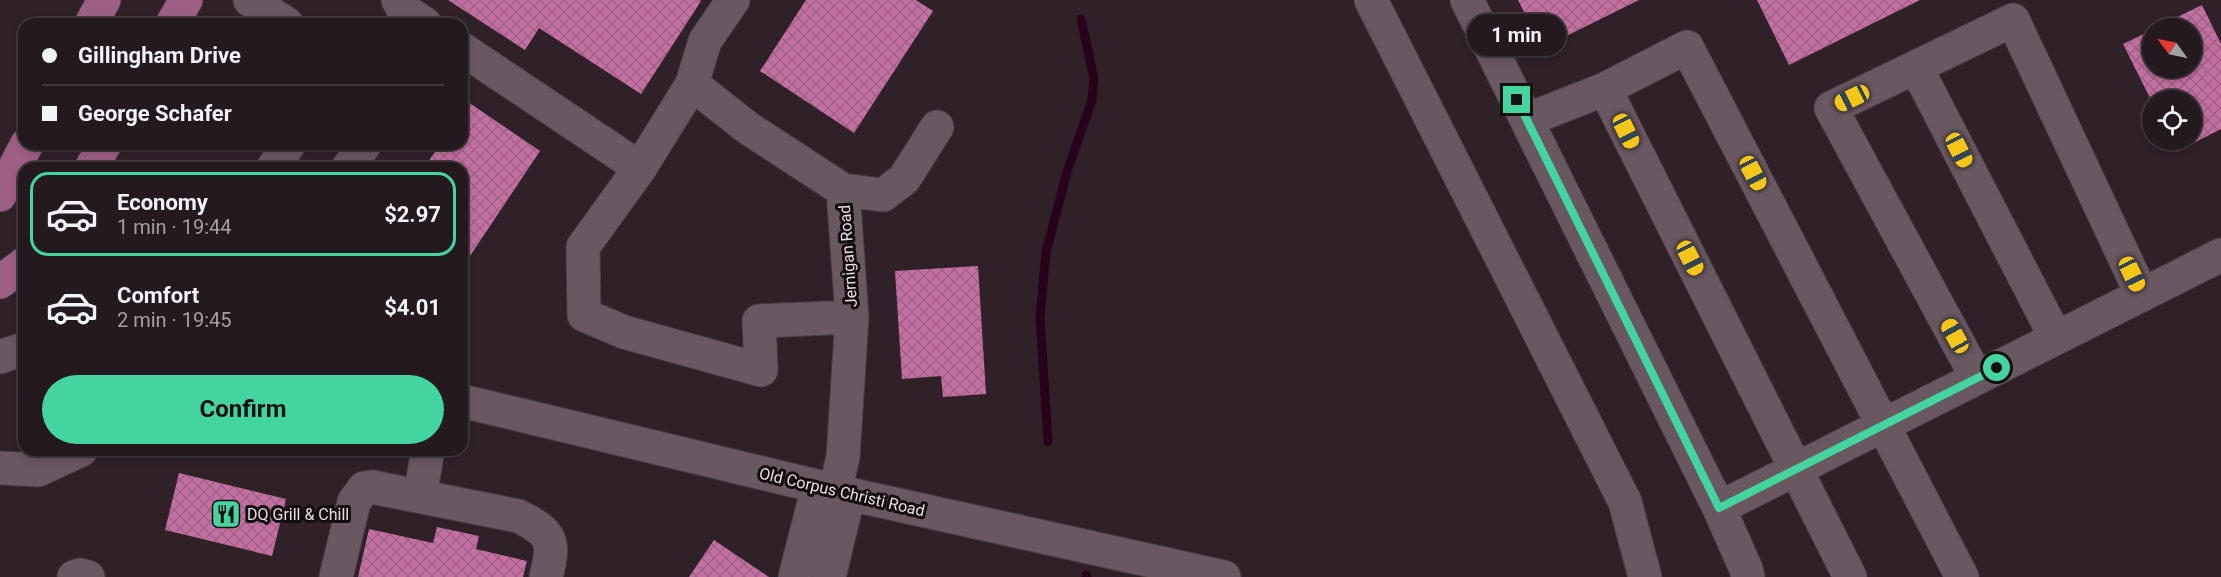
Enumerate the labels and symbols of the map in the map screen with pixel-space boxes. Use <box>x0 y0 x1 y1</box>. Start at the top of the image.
callout: 1 min <box>1468 13 1567 55</box>
north arrow <box>2142 18 2202 78</box>
car <box>1832 82 1872 114</box>
route end <box>1503 86 1530 113</box>
car <box>1610 111 1642 151</box>
car <box>1943 130 1975 170</box>
car <box>1737 153 1769 193</box>
street label: Jernigan Road <box>835 204 861 308</box>
car <box>1674 238 1706 278</box>
car <box>2116 254 2148 294</box>
car <box>1938 316 1972 356</box>
route start <box>1983 354 2010 381</box>
street label: Old Corpus Christi Road <box>757 464 927 520</box>
restaurant icon: DQ Grill & Chill <box>210 498 242 530</box>
place label: DQ Grill & Chill <box>247 505 349 524</box>

